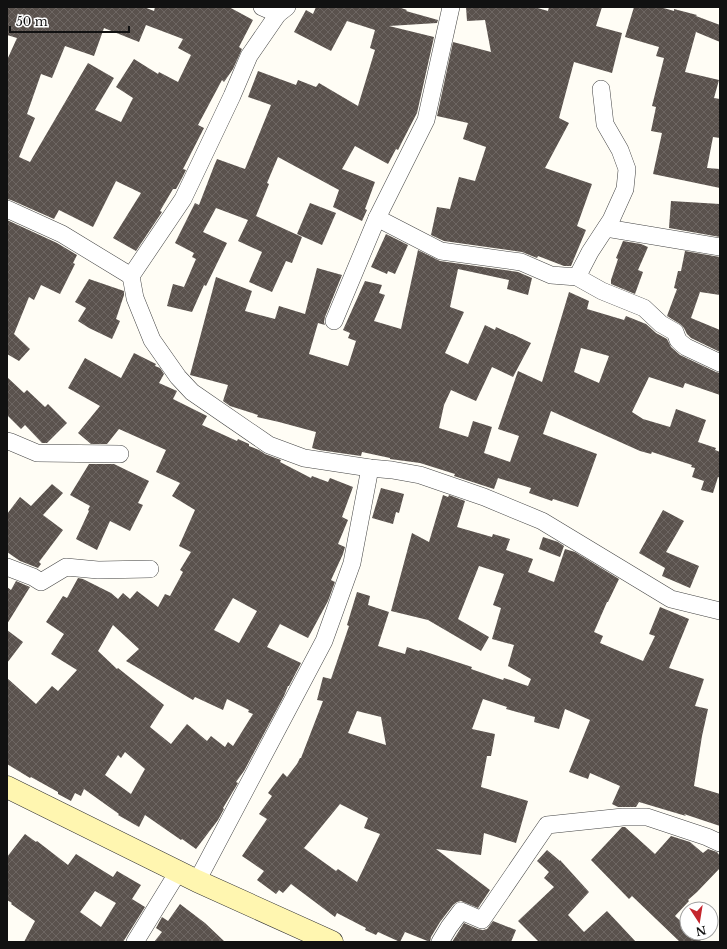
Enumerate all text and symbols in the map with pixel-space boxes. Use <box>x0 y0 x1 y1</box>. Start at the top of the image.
scale bar <box>10 8 129 34</box>
text: 50 m <box>16 14 48 29</box>
north arrow <box>679 901 719 941</box>
text: N <box>694 923 708 939</box>

